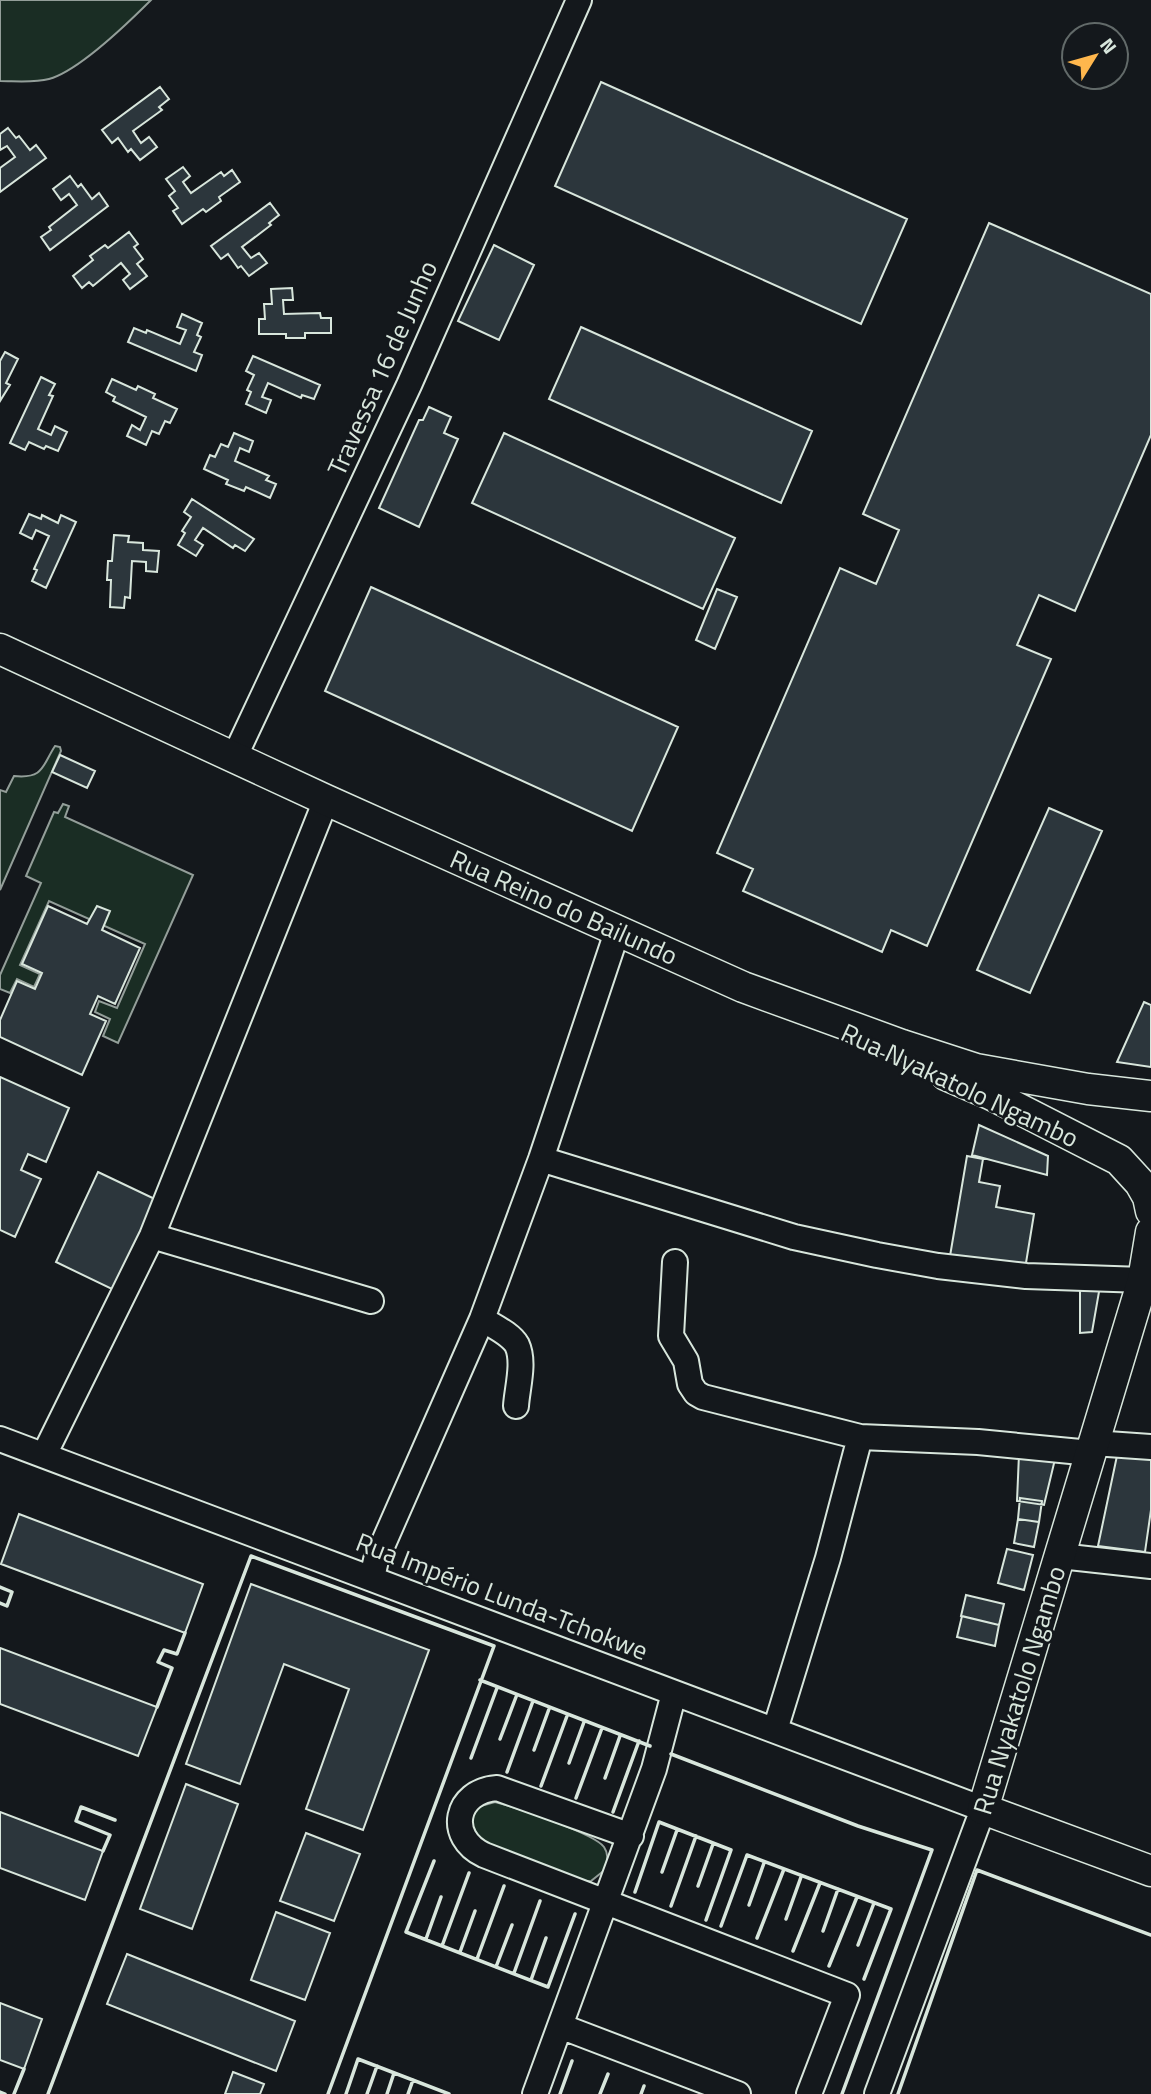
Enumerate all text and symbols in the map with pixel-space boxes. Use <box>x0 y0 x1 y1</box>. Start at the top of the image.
north arrow <box>1060 21 1130 91</box>
text: N <box>1093 31 1125 59</box>
street label: Travessa 16 de Junho <box>317 254 447 482</box>
street label: Rua Reino do Bailundo <box>444 839 684 975</box>
street label: Rua Nyakatolo Ngambo <box>835 1013 1085 1157</box>
street label: Rua Império Lunda-Tchokwe <box>350 1522 654 1670</box>
street label: Rua Nyakatolo Ngambo <box>963 1561 1075 1819</box>

